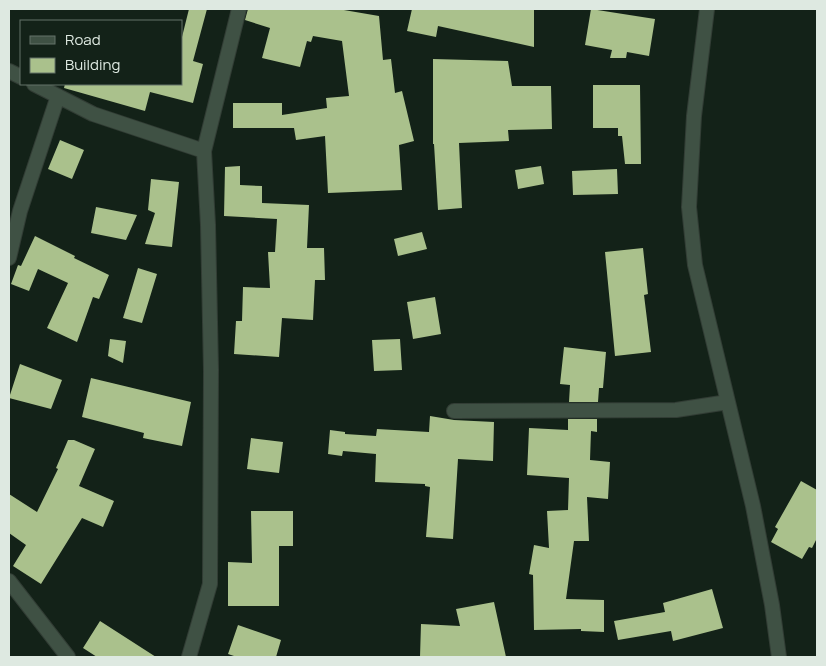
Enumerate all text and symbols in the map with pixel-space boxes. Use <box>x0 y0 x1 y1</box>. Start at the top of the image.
legend <box>20 20 182 85</box>
text: Road <box>65 29 101 50</box>
text: Building <box>65 54 120 75</box>

